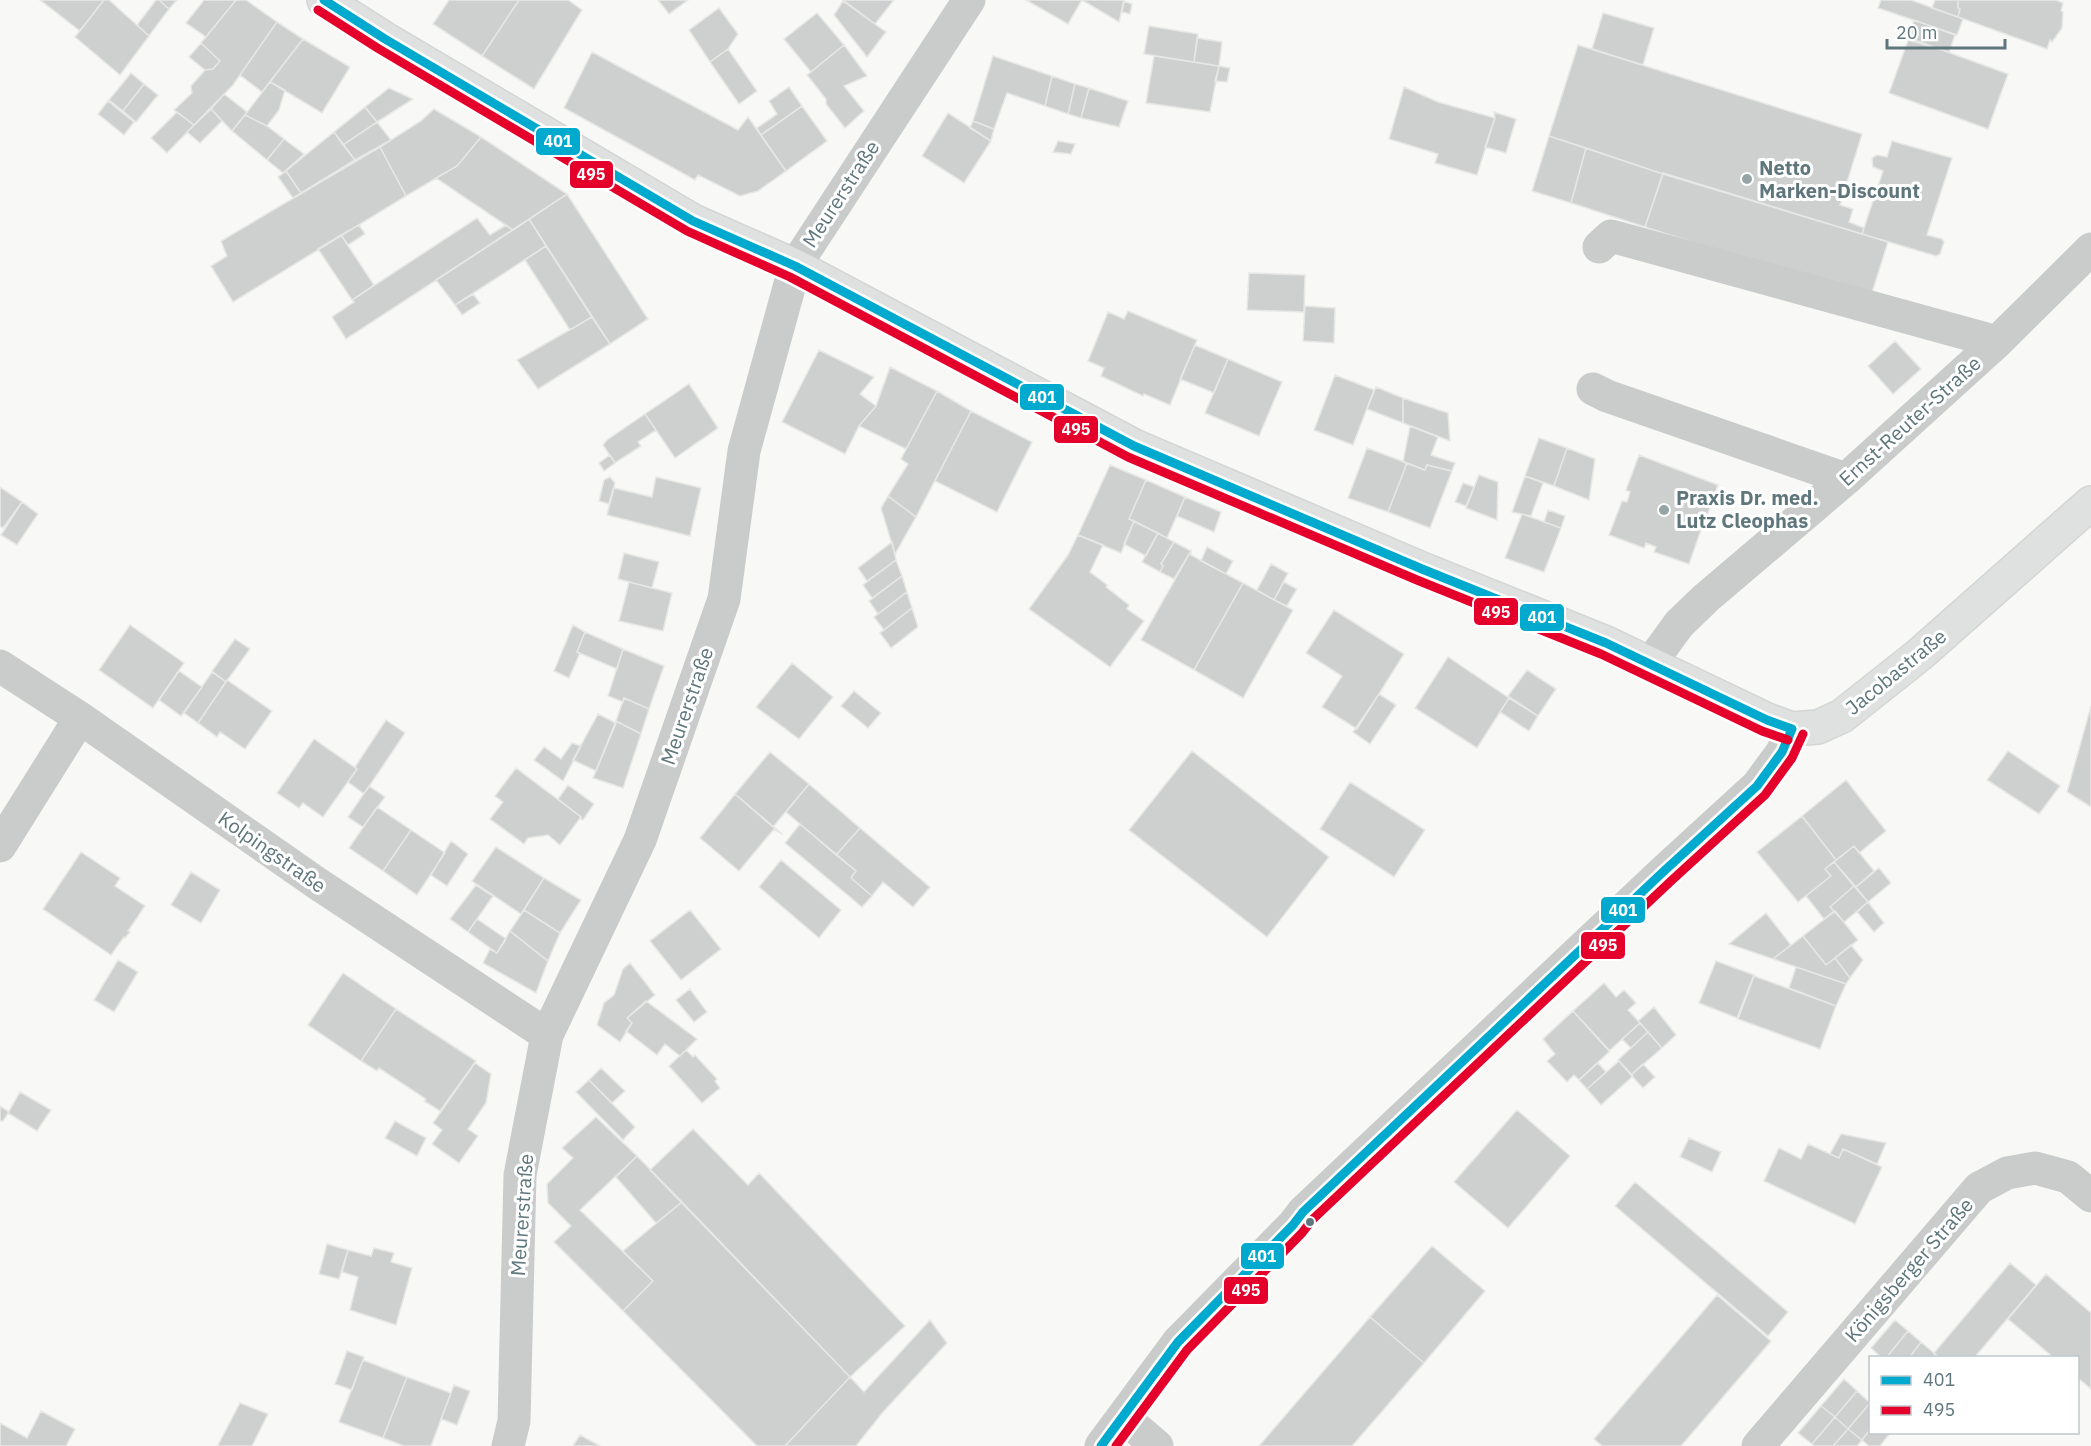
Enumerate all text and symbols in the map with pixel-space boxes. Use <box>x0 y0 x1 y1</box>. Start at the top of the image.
scale bar <box>1887 12 2006 50</box>
text: 20 m <box>1896 21 1938 44</box>
line badge: 401 <box>535 127 581 156</box>
text: 401 <box>544 131 573 151</box>
street label: Meurerstraße <box>796 135 885 252</box>
place label: Netto Marken-Discount <box>1759 154 1920 204</box>
line badge: 495 <box>569 160 614 189</box>
text: 495 <box>577 164 606 184</box>
marker: Netto Marken-Discount <box>1740 172 1754 186</box>
street label: Ernst-Reuter-Straße <box>1833 350 1986 492</box>
line badge: 401 <box>1019 383 1065 411</box>
text: 401 <box>1028 387 1057 407</box>
line badge: 495 <box>1053 415 1099 444</box>
text: 495 <box>1062 419 1091 439</box>
place label: Praxis Dr. med. Lutz Cleophas <box>1676 484 1819 534</box>
marker: Praxis Dr. med. Lutz Cleophas <box>1657 503 1671 517</box>
line badge: 495 <box>1473 597 1519 626</box>
text: 495 <box>1482 602 1511 622</box>
line badge: 401 <box>1519 603 1565 632</box>
text: 401 <box>1528 607 1557 627</box>
street label: Jacobastraße <box>1840 623 1952 721</box>
street label: Meurerstraße <box>654 644 719 768</box>
street label: Kolpingstraße <box>213 804 332 899</box>
line badge: 401 <box>1600 896 1646 924</box>
text: 401 <box>1609 900 1638 920</box>
line badge: 495 <box>1580 931 1626 960</box>
text: 495 <box>1589 935 1618 955</box>
street label: Meurerstraße <box>504 1153 539 1277</box>
street label: Königsberger Straße <box>1838 1192 1979 1348</box>
unlabelled marker <box>1304 1216 1316 1228</box>
line badge: 401 <box>1240 1242 1285 1270</box>
text: 401 <box>1248 1246 1277 1266</box>
line badge: 495 <box>1223 1276 1269 1305</box>
text: 495 <box>1232 1280 1261 1300</box>
legend <box>1869 1356 2079 1434</box>
text: 401 <box>1923 1368 1955 1391</box>
text: 495 <box>1923 1398 1955 1421</box>

